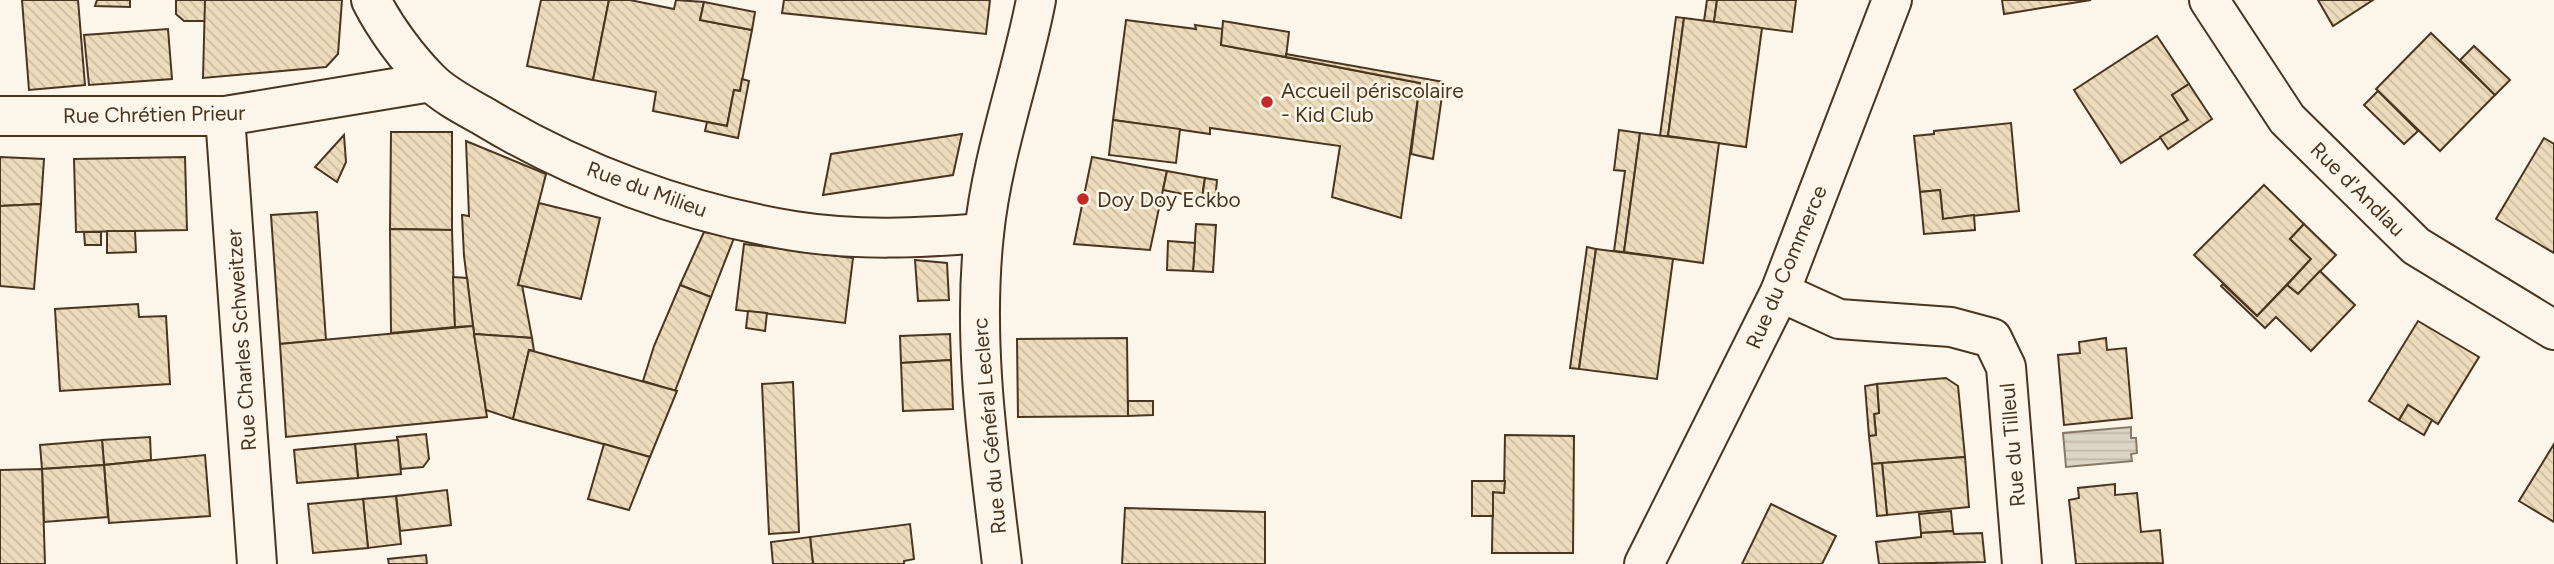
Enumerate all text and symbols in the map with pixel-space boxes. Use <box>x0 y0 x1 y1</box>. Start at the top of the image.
place label: Accueil périscolaire - Kid Club <box>1281 78 1464 127</box>
marker: Accueil périscolaire - Kid Club <box>1259 94 1275 110</box>
street label: Rue Chrétien Prieur <box>63 100 245 128</box>
street label: Rue d'Andlau <box>2306 137 2410 241</box>
street label: Rue du Milieu <box>584 156 710 222</box>
street label: Rue du Commerce <box>1740 181 1832 353</box>
place label: Doy Doy Eckbo <box>1097 187 1241 212</box>
marker: Doy Doy Eckbo <box>1075 191 1091 207</box>
street label: Rue Charles Schweitzer <box>221 228 261 452</box>
street label: Rue du Général Leclerc <box>967 317 1011 535</box>
street label: Rue du Tilleul <box>1994 382 2030 508</box>

